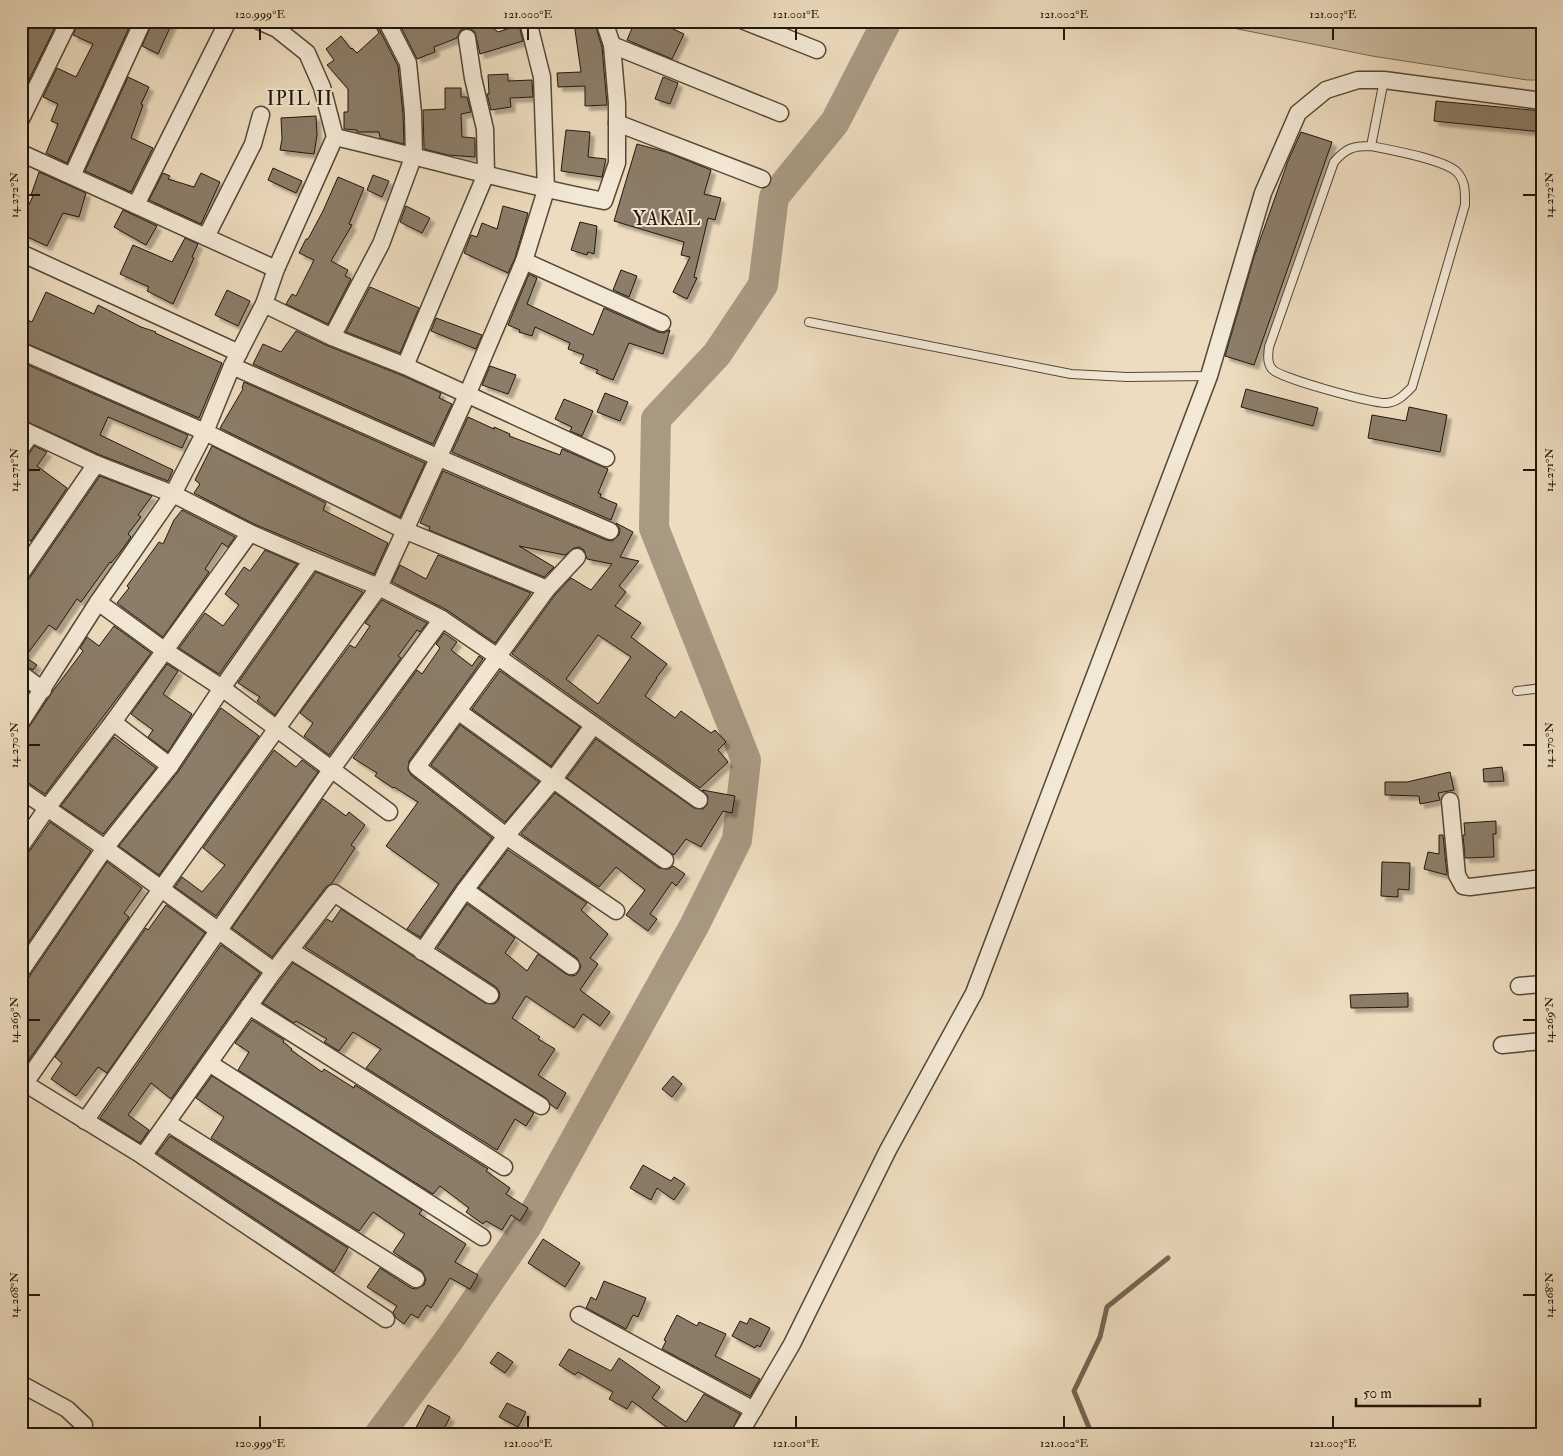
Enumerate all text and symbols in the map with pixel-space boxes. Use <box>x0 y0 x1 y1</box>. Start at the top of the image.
text: 120.999°E <box>235 7 285 22</box>
text: 121.000°E <box>504 7 553 22</box>
text: 121.001°E <box>773 7 820 22</box>
text: 121.002°E <box>1040 7 1088 22</box>
text: 121.003°E <box>1310 7 1357 22</box>
district label: IPIL II <box>267 87 333 111</box>
text: 14.272°N <box>7 172 22 218</box>
text: 14.272°N <box>1542 172 1557 218</box>
district label: YAKAL <box>633 207 701 231</box>
text: 14.271°N <box>7 448 22 492</box>
text: 14.271°N <box>1542 448 1557 492</box>
text: 14.270°N <box>7 722 22 768</box>
text: 14.270°N <box>1542 722 1557 768</box>
text: 14.269°N <box>7 996 22 1043</box>
text: 14.269°N <box>1542 996 1557 1043</box>
text: 14.268°N <box>7 1272 22 1318</box>
text: 14.268°N <box>1542 1272 1557 1318</box>
scale bar <box>1356 1376 1479 1408</box>
text: 50 m <box>1363 1384 1392 1403</box>
text: 120.999°E <box>235 1436 285 1451</box>
text: 121.000°E <box>504 1436 553 1451</box>
text: 121.001°E <box>773 1436 820 1451</box>
text: 121.002°E <box>1040 1436 1088 1451</box>
text: 121.003°E <box>1310 1436 1357 1451</box>

